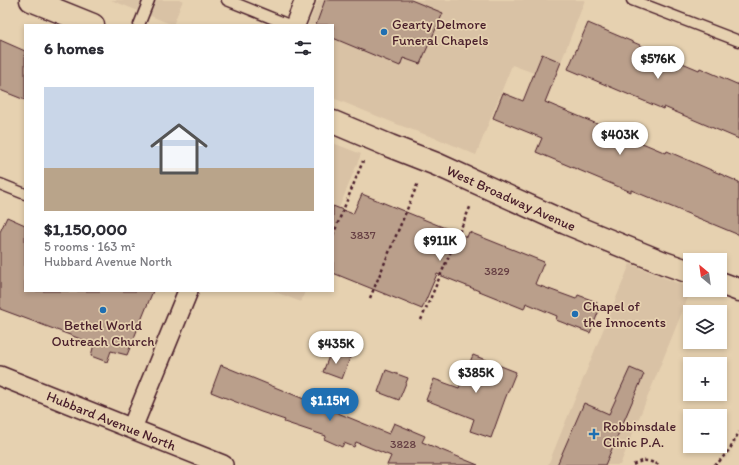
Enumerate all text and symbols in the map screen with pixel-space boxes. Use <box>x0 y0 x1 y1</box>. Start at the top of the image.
place label: Gearty Delmore Funeral Chapels <box>392 16 489 49</box>
marker: Gearty Delmore Funeral Chapels <box>379 27 389 37</box>
icon: filters <box>292 37 314 59</box>
text: 6 homes <box>44 38 104 58</box>
pin: $576K <box>630 46 686 80</box>
text: $576K <box>640 51 676 66</box>
icon: home <box>143 113 215 185</box>
pin: $403K <box>592 122 648 156</box>
text: $403K <box>601 127 639 142</box>
street label: West Broadway Avenue <box>444 162 579 235</box>
text: $1,150,000 <box>44 219 127 239</box>
house number: 3837 <box>350 228 376 242</box>
pin: $911K <box>412 228 468 262</box>
text: $911K <box>423 233 457 248</box>
text: 5 rooms · 163 m² <box>44 239 135 254</box>
north arrow <box>683 253 727 297</box>
map controls <box>683 253 727 453</box>
text: Hubbard Avenue North <box>44 254 172 269</box>
house number: 3829 <box>484 264 510 278</box>
place label: Chapel of the Innocents <box>583 298 666 331</box>
marker: Bethel World Outreach Church <box>98 305 108 315</box>
button: layers <box>683 305 727 349</box>
marker: Chapel of the Innocents <box>570 309 580 319</box>
place label: Bethel World Outreach Church <box>52 317 154 350</box>
pin: $435K <box>308 331 364 365</box>
text: $435K <box>318 336 354 351</box>
button: + <box>683 357 727 401</box>
pin: $385K <box>448 360 504 394</box>
text: $385K <box>458 365 494 380</box>
street label: Hubbard Avenue North <box>44 387 179 454</box>
pin: $1.15M <box>297 388 363 422</box>
text: $1.15M <box>311 393 349 408</box>
button: − <box>683 409 727 453</box>
place label: Robbinsdale Clinic P.A. <box>603 418 677 451</box>
marker: Robbinsdale Clinic P.A. <box>588 428 600 440</box>
house number: 3828 <box>390 437 416 451</box>

